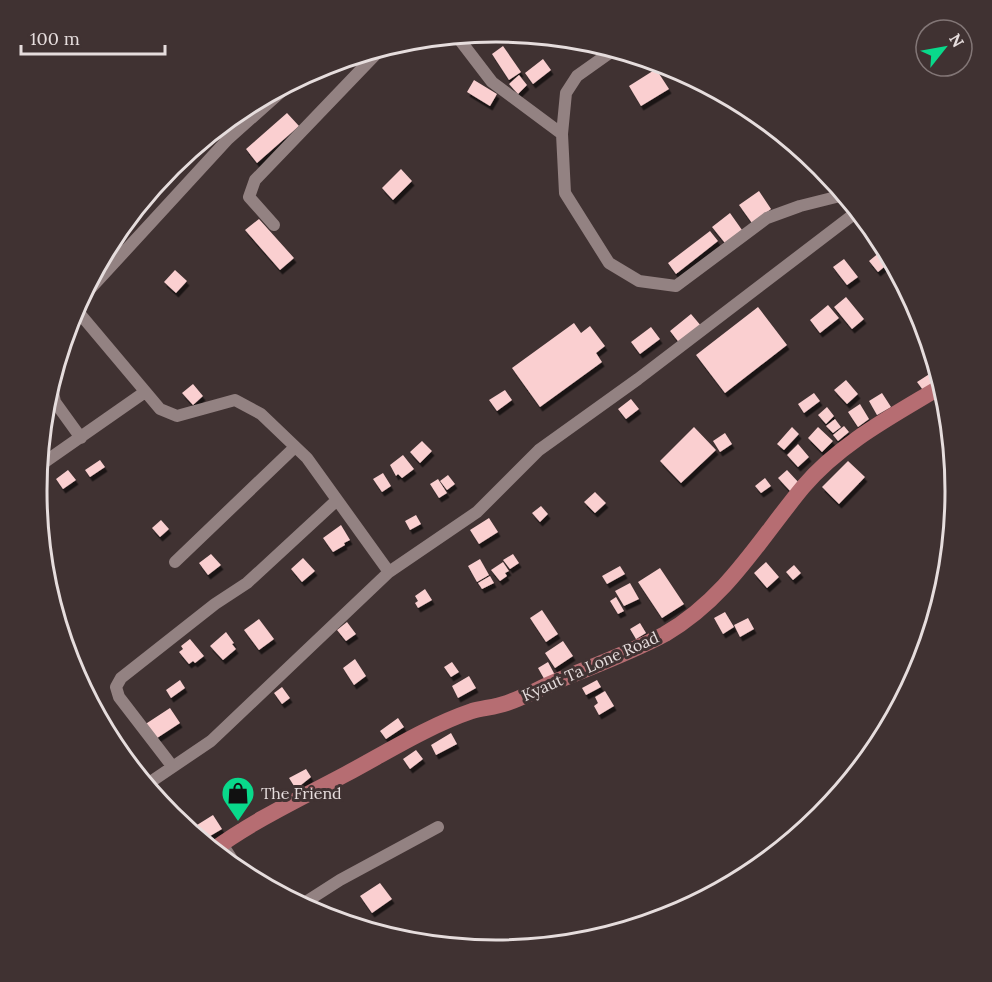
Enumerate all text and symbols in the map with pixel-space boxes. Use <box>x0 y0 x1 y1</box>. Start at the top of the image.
scale bar <box>21 18 165 56</box>
north arrow <box>914 18 974 78</box>
text: 100 m <box>30 27 80 50</box>
text: N <box>945 30 969 51</box>
street label: Kyaut Ta Lone Road <box>518 627 662 705</box>
shop icon: The Friend <box>220 775 256 822</box>
place label: The Friend <box>261 783 342 803</box>

